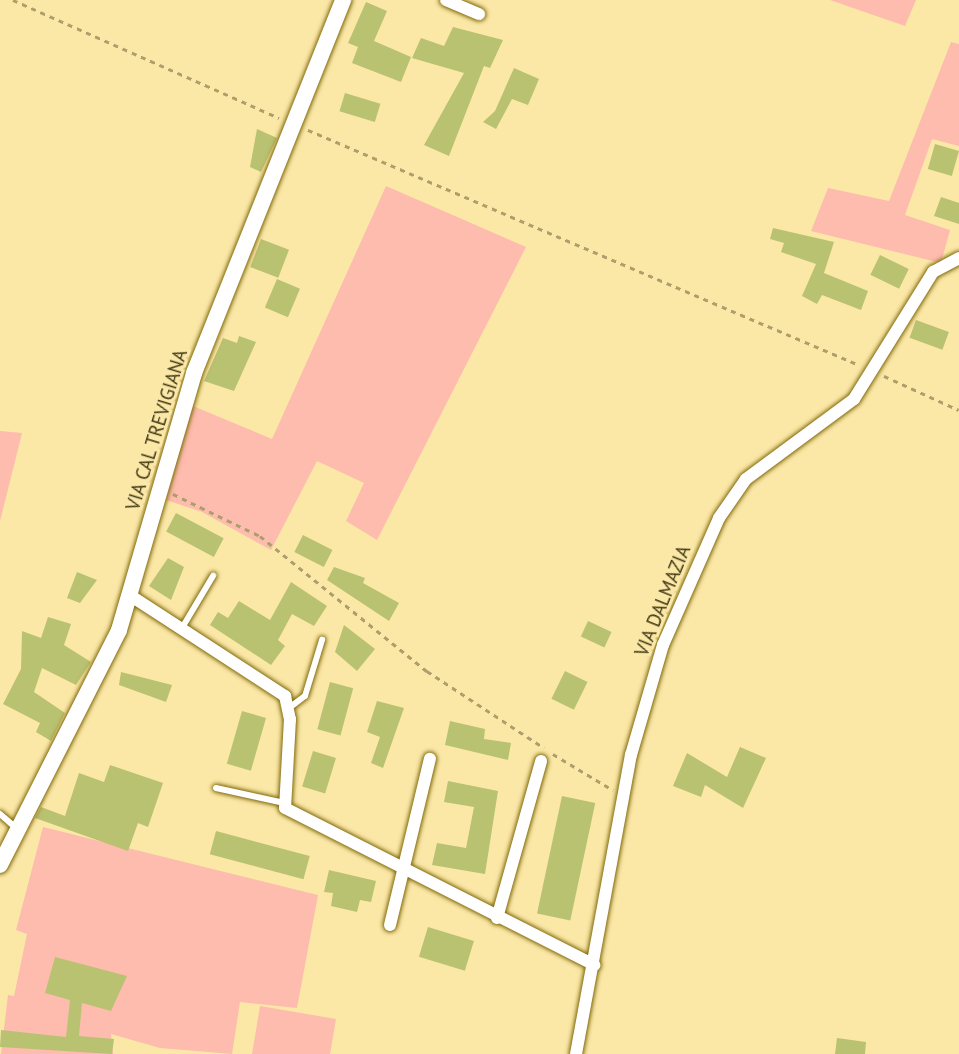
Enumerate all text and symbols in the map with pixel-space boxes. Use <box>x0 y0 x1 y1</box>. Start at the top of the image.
street label: VIA CAL TREVIGIANA <box>121 346 193 514</box>
street label: VIA DALMAZIA <box>630 542 696 660</box>

